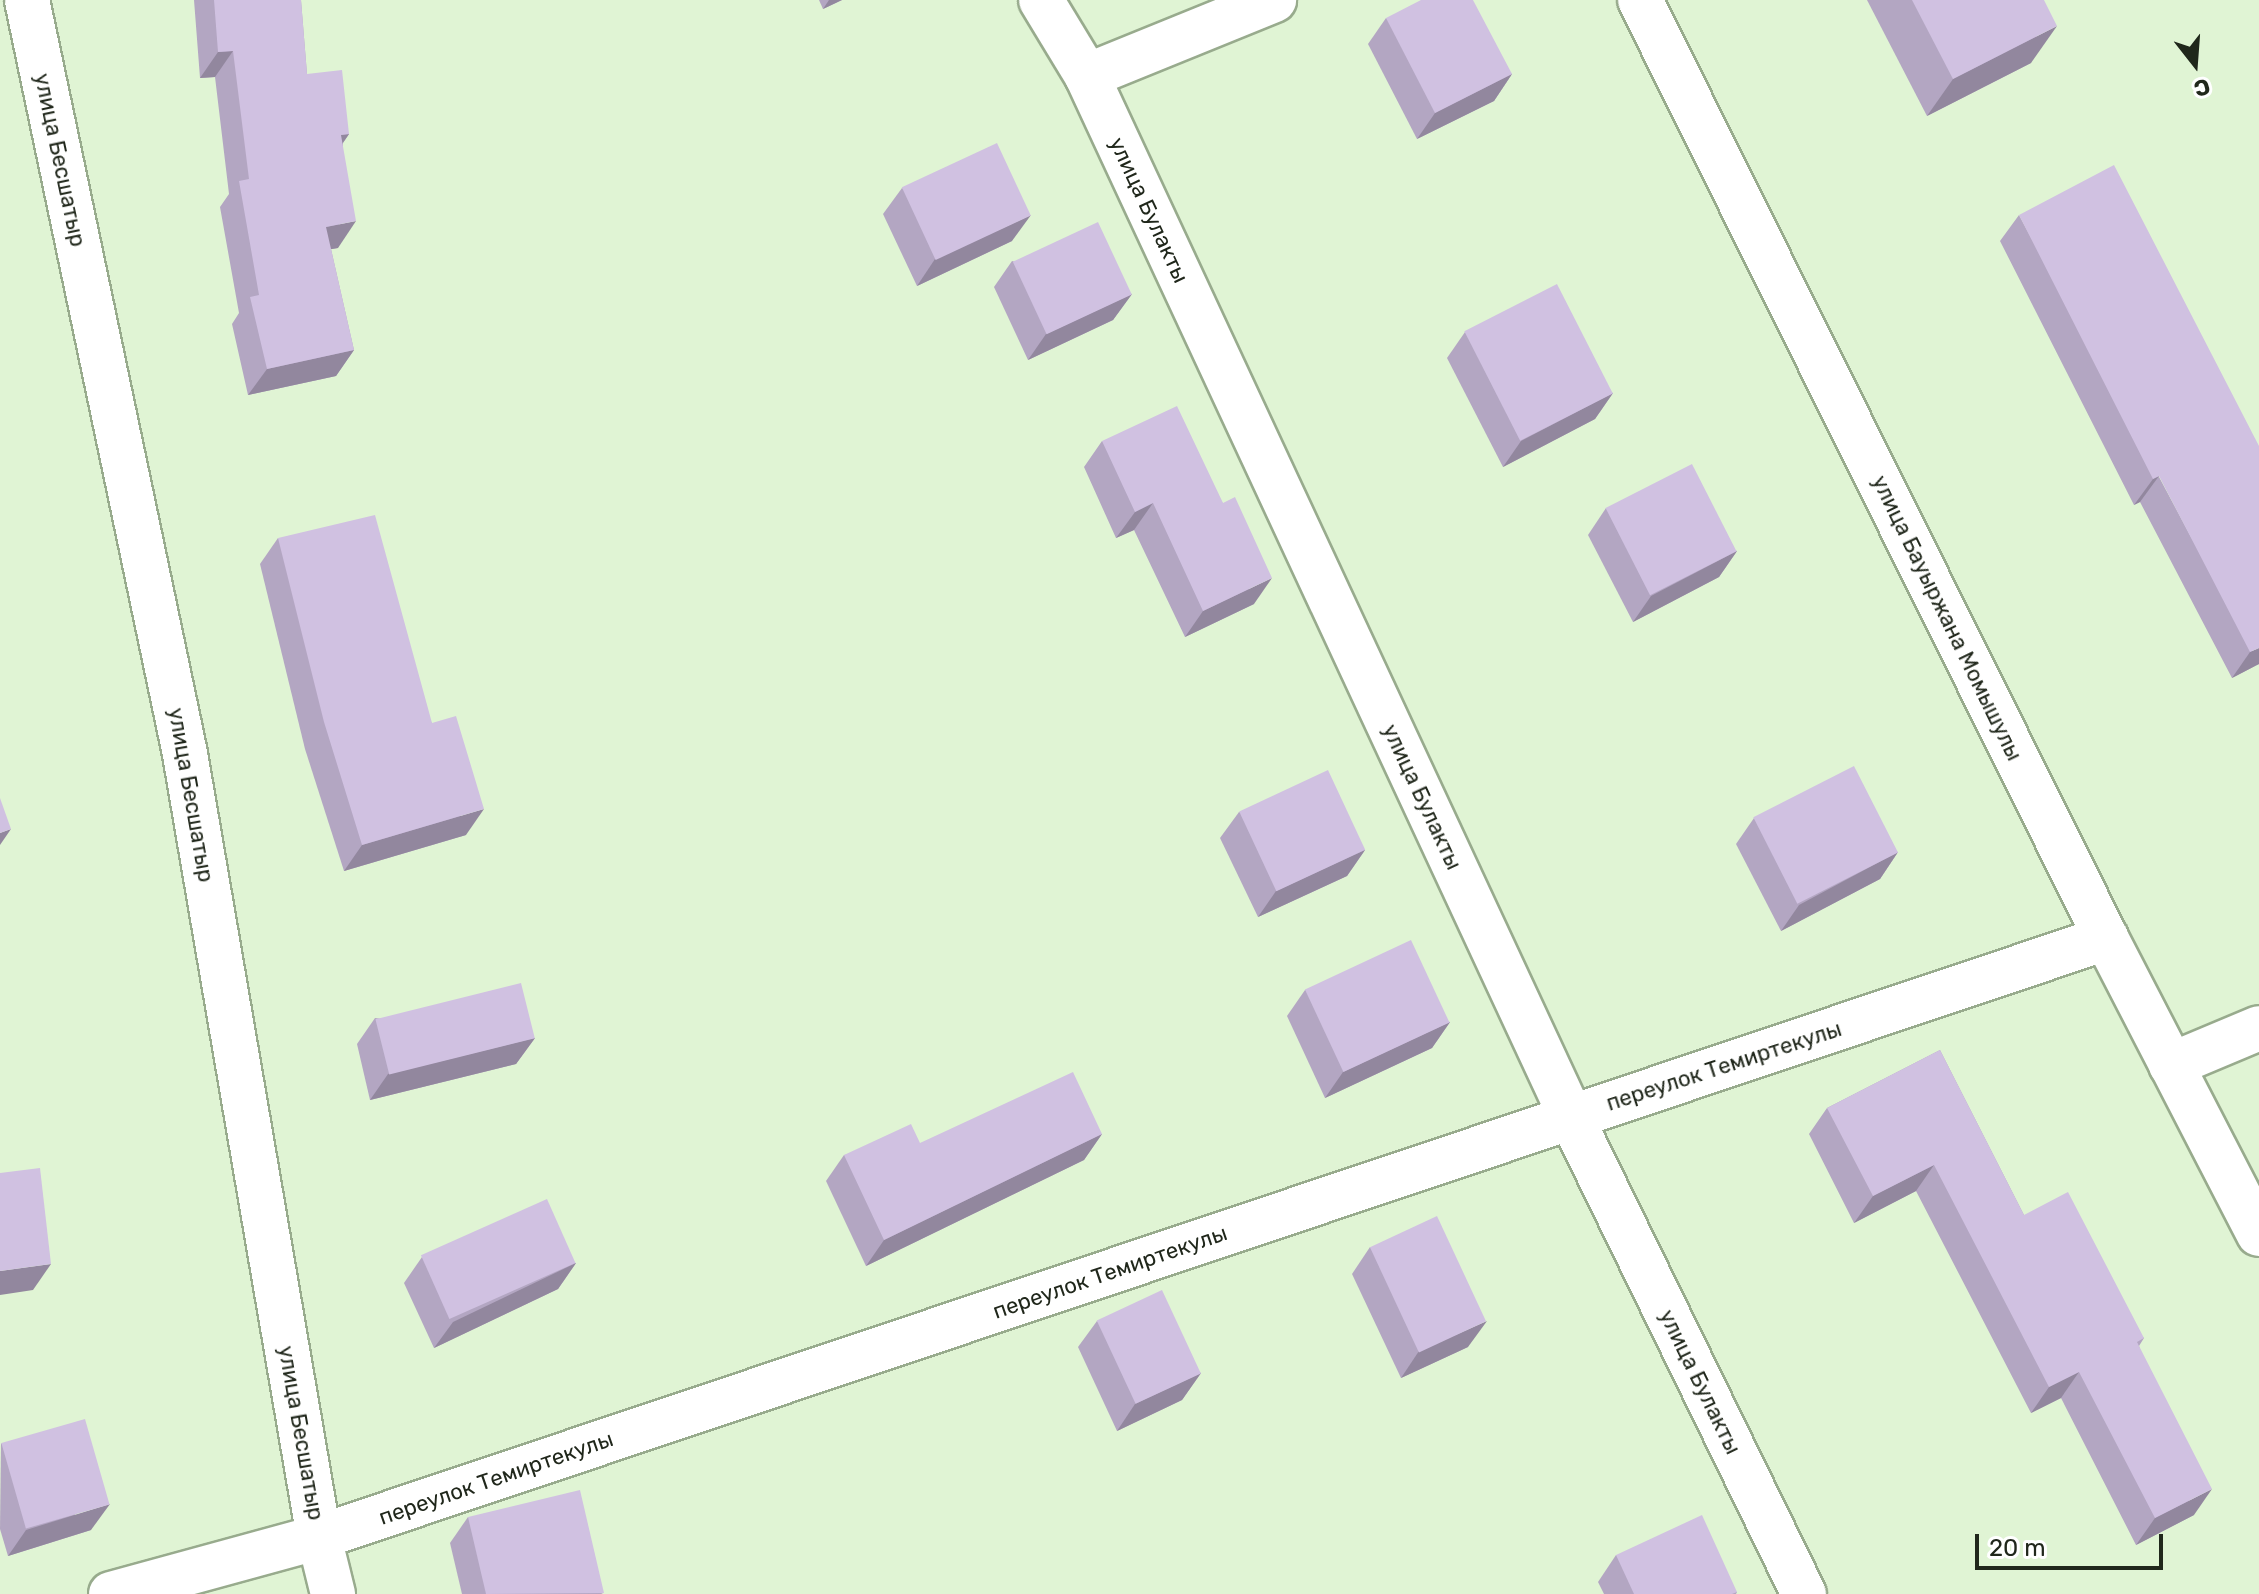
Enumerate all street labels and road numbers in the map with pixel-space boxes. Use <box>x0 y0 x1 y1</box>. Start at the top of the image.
street label: улица Бесшатыр <box>29 71 91 249</box>
street label: улица Булакты <box>1104 133 1194 287</box>
street label: улица Бауыржана Момышулы <box>1866 471 2028 765</box>
street label: улица Бесшатыр <box>163 706 219 884</box>
street label: улица Булакты <box>1377 720 1467 874</box>
street label: переулок Темиртекулы <box>1603 1015 1845 1117</box>
street label: переулок Темиртекулы <box>989 1219 1231 1325</box>
street label: улица Булакты <box>1654 1305 1746 1459</box>
street label: улица Бесшатыр <box>273 1344 329 1522</box>
street label: переулок Темиртекулы <box>375 1425 617 1531</box>

